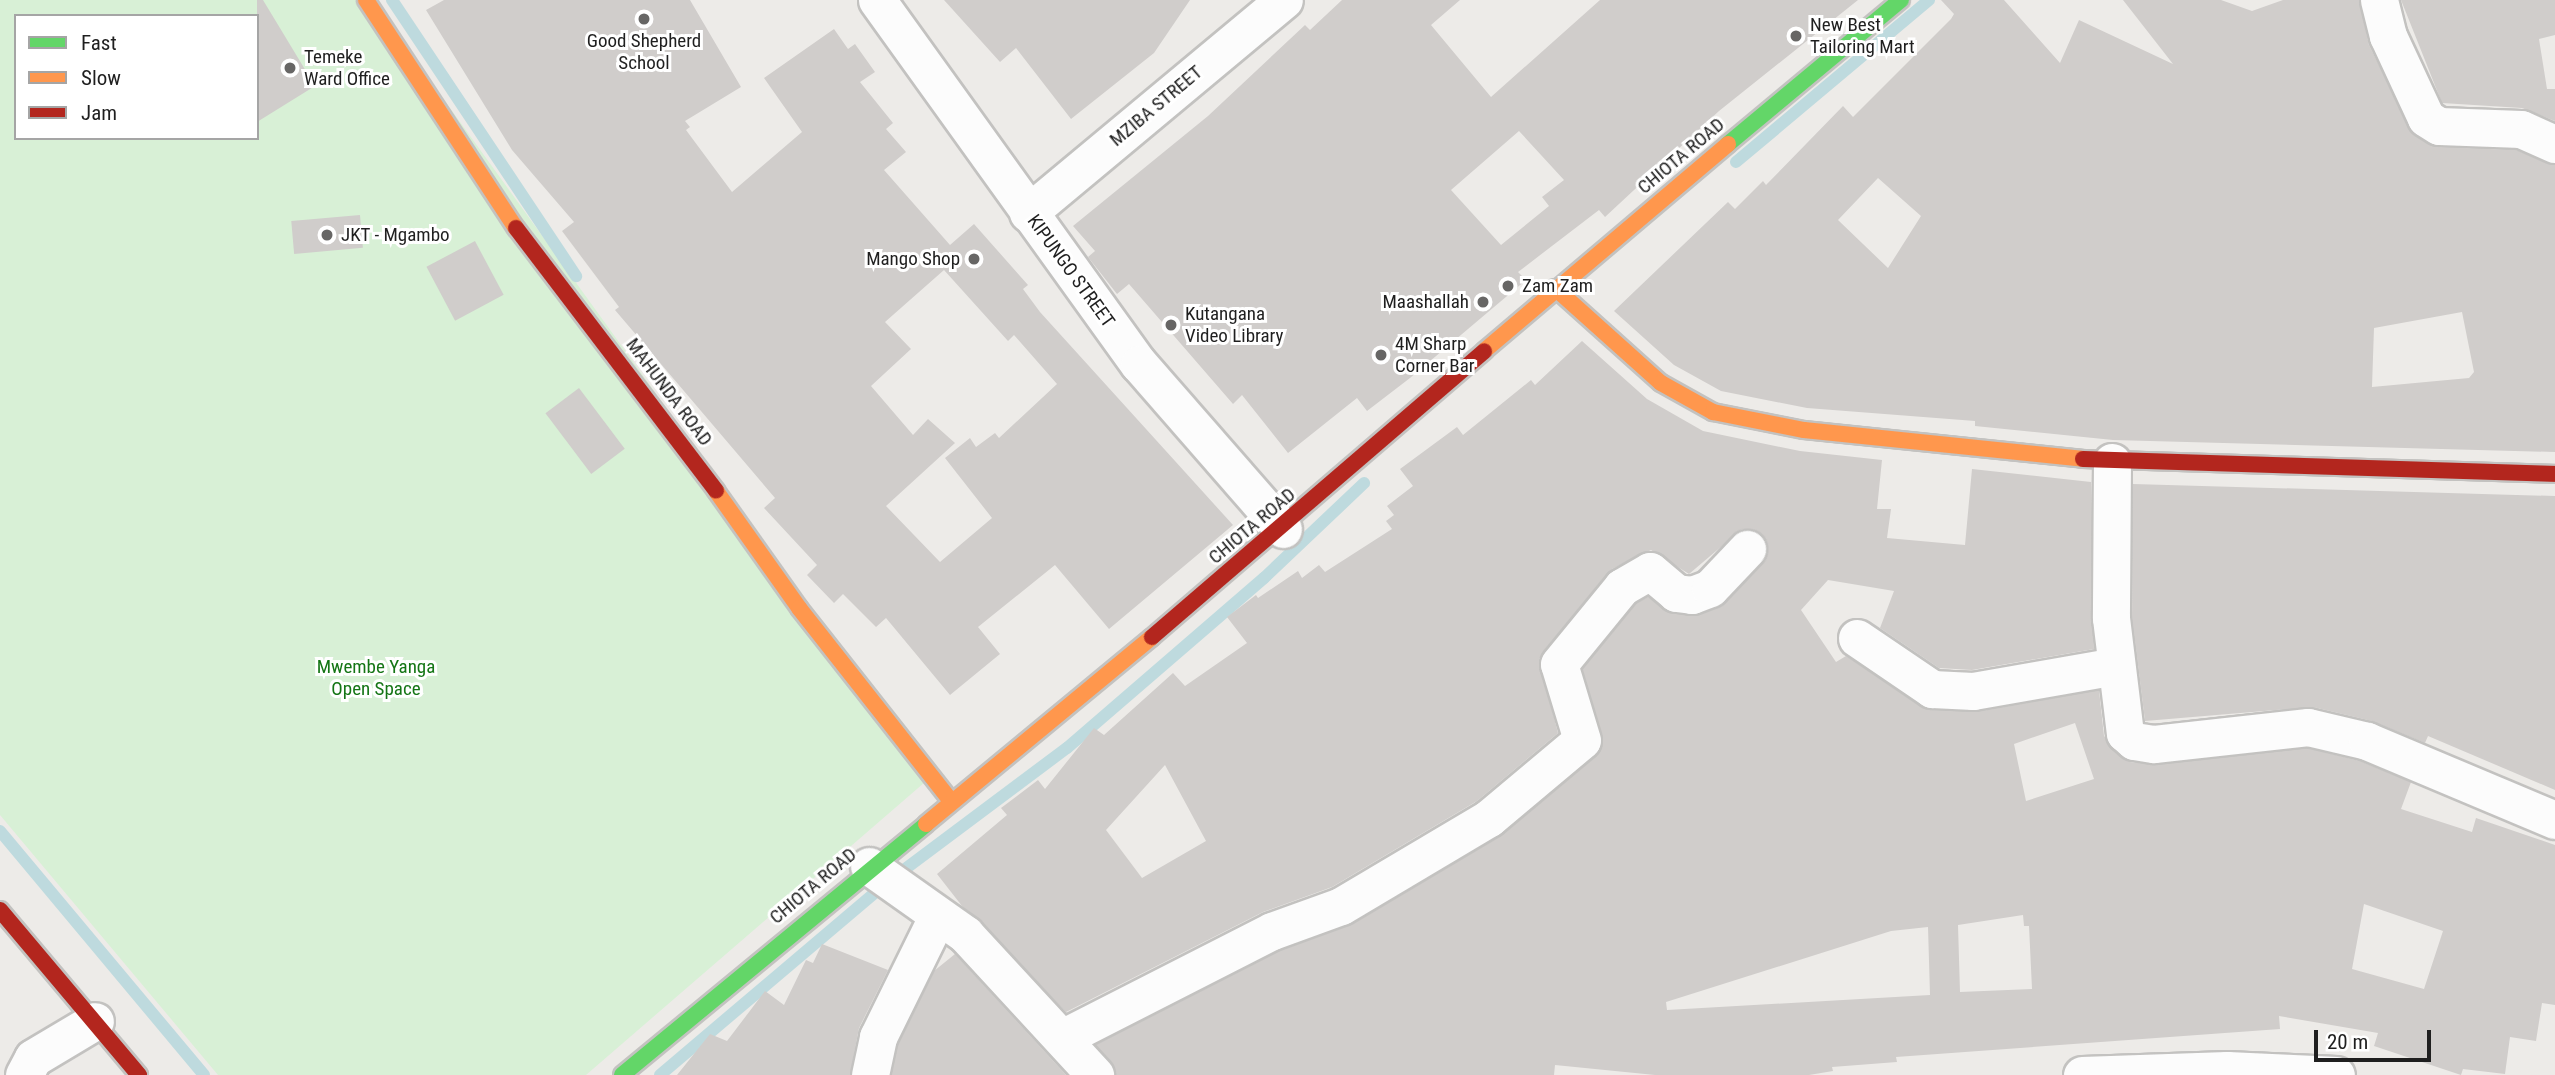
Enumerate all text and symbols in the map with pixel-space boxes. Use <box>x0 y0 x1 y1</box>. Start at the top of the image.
marker: Good Shepherd School <box>636 11 652 27</box>
legend <box>14 14 259 140</box>
place label: New Best Tailoring Mart <box>1810 14 1915 58</box>
marker: New Best Tailoring Mart <box>1788 28 1804 44</box>
place label: Good Shepherd School <box>587 30 701 74</box>
text: Fast <box>81 31 117 55</box>
place label: Temeke Ward Office <box>304 46 390 90</box>
marker: Temeke Ward Office <box>282 60 298 76</box>
street label: MZIBA STREET <box>1105 61 1207 151</box>
text: Slow <box>81 66 121 90</box>
text: Jam <box>81 101 117 125</box>
street label: CHIOTA ROAD <box>1633 113 1729 199</box>
street label: KIPUNGO STREET <box>1022 210 1120 332</box>
place label: JKT - Mgambo <box>341 224 450 246</box>
marker: JKT - Mgambo <box>319 227 335 243</box>
place label: Mango Shop <box>866 248 960 270</box>
marker: Mango Shop <box>966 251 982 267</box>
place label: Zam Zam <box>1522 275 1593 297</box>
marker: Zam Zam <box>1500 278 1516 294</box>
place label: Maashallah <box>1383 291 1469 313</box>
marker: Maashallah <box>1475 294 1491 310</box>
place label: Kutangana Video Library <box>1185 303 1283 347</box>
marker: Kutangana Video Library <box>1163 317 1179 333</box>
place label: 4M Sharp Corner Bar <box>1395 333 1475 377</box>
street label: MAHUNDA ROAD <box>621 334 717 450</box>
marker: 4M Sharp Corner Bar <box>1373 347 1389 363</box>
street label: CHIOTA ROAD <box>1204 483 1300 569</box>
park label: Mwembe Yanga Open Space <box>317 656 435 700</box>
street label: CHIOTA ROAD <box>765 843 861 929</box>
scale bar <box>2317 1016 2434 1060</box>
text: 20 m <box>2327 1030 2368 1054</box>

